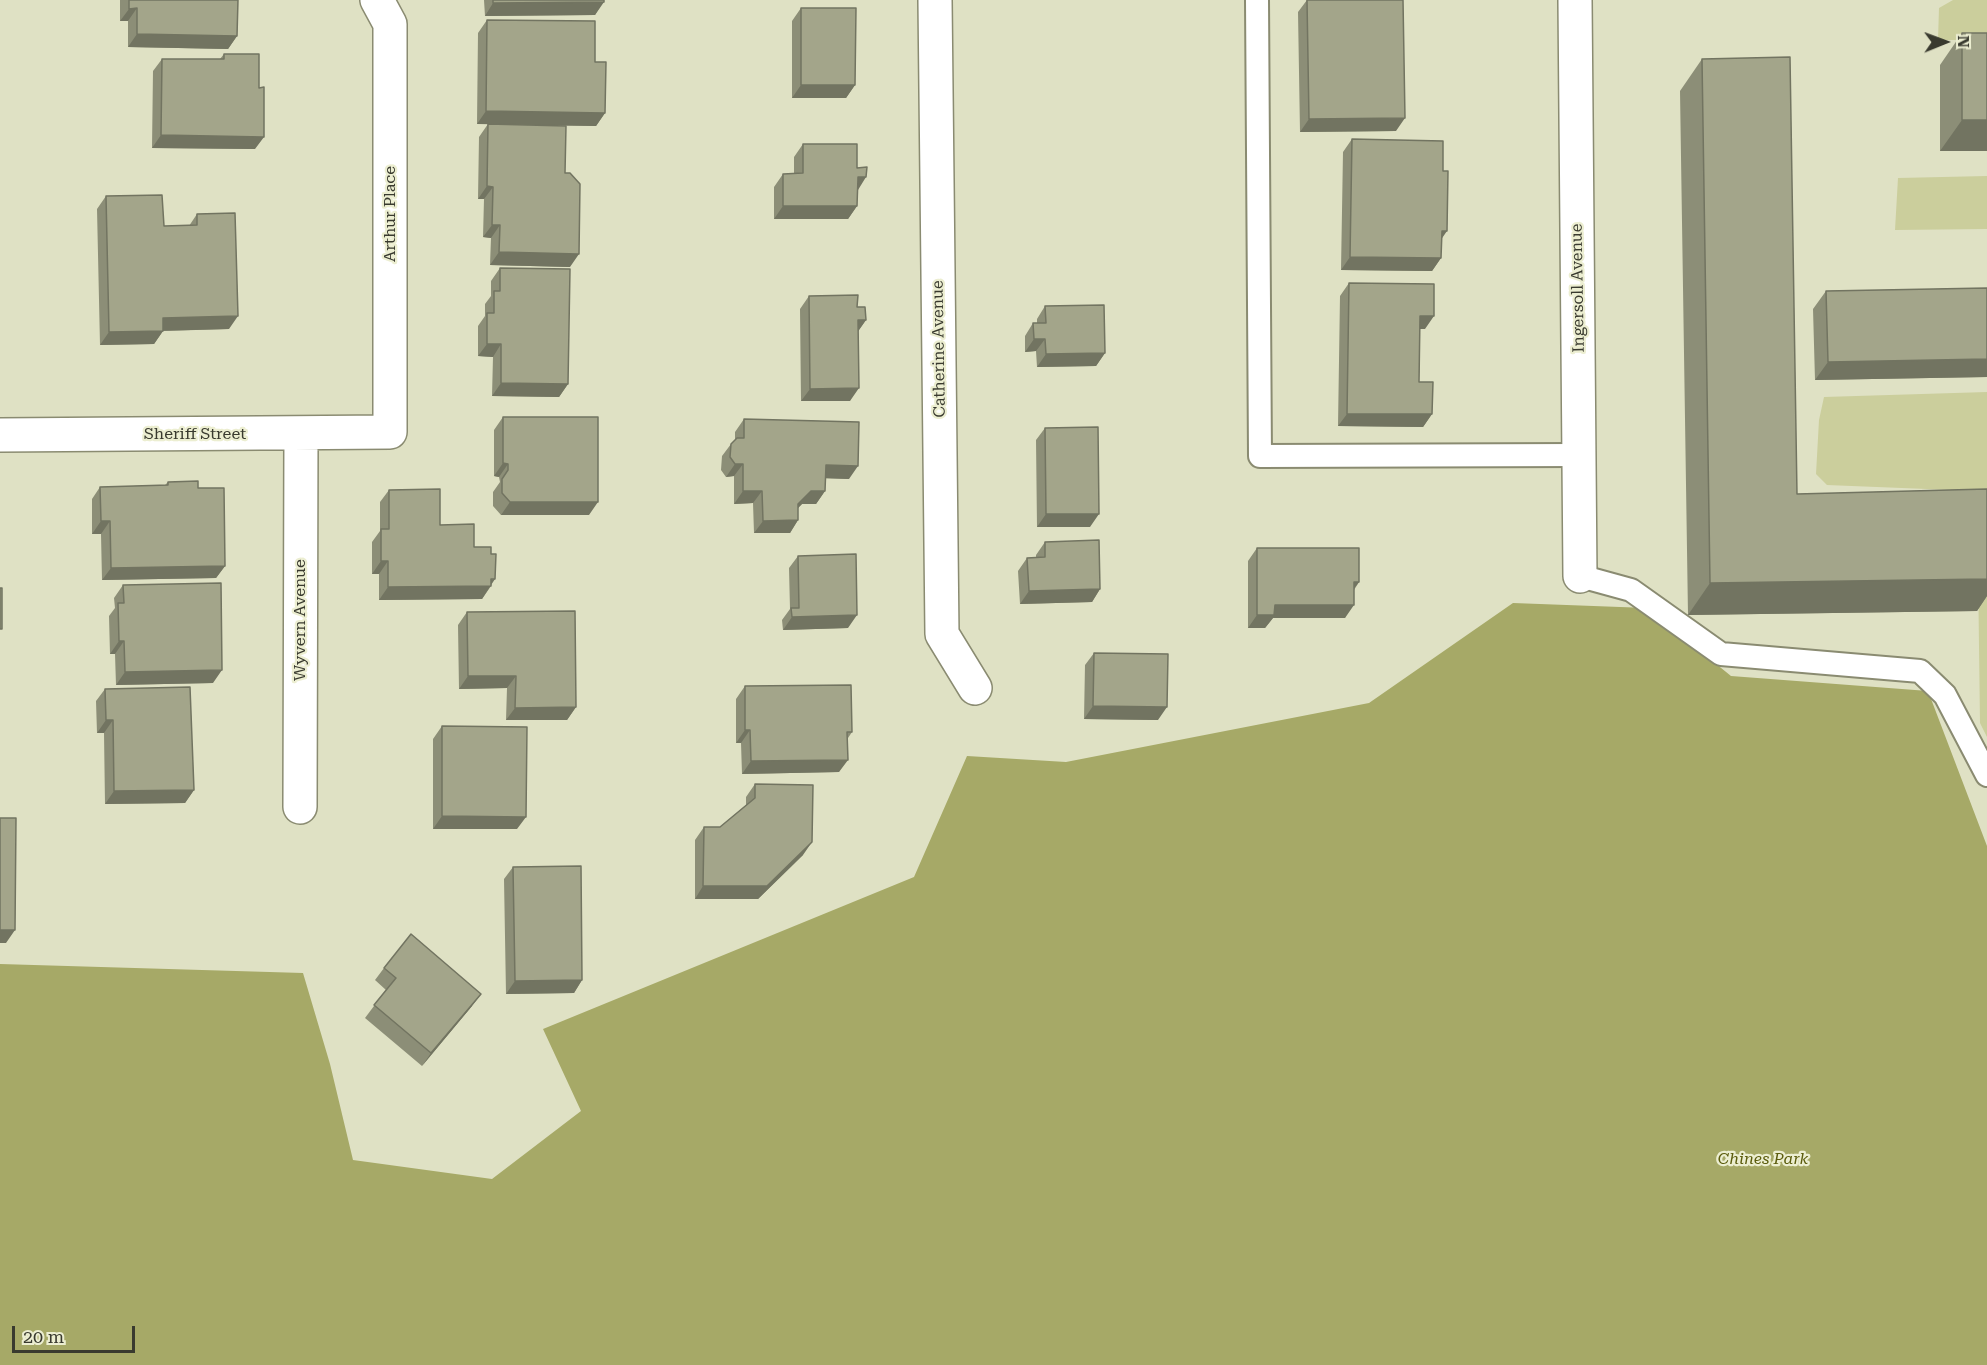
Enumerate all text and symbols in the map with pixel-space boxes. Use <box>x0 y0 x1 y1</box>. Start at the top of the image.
north arrow <box>1915 12 1975 72</box>
text: N <box>1954 35 1973 48</box>
street label: Arthur Place <box>380 166 400 262</box>
street label: Ingersoll Avenue <box>1567 223 1589 353</box>
street label: Catherine Avenue <box>928 280 950 418</box>
street label: Sheriff Street <box>144 424 246 444</box>
street label: Wyvern Avenue <box>290 559 310 681</box>
park label: Chines Park <box>1718 1149 1808 1169</box>
scale bar <box>15 1314 138 1352</box>
text: 20 m <box>23 1326 64 1347</box>

